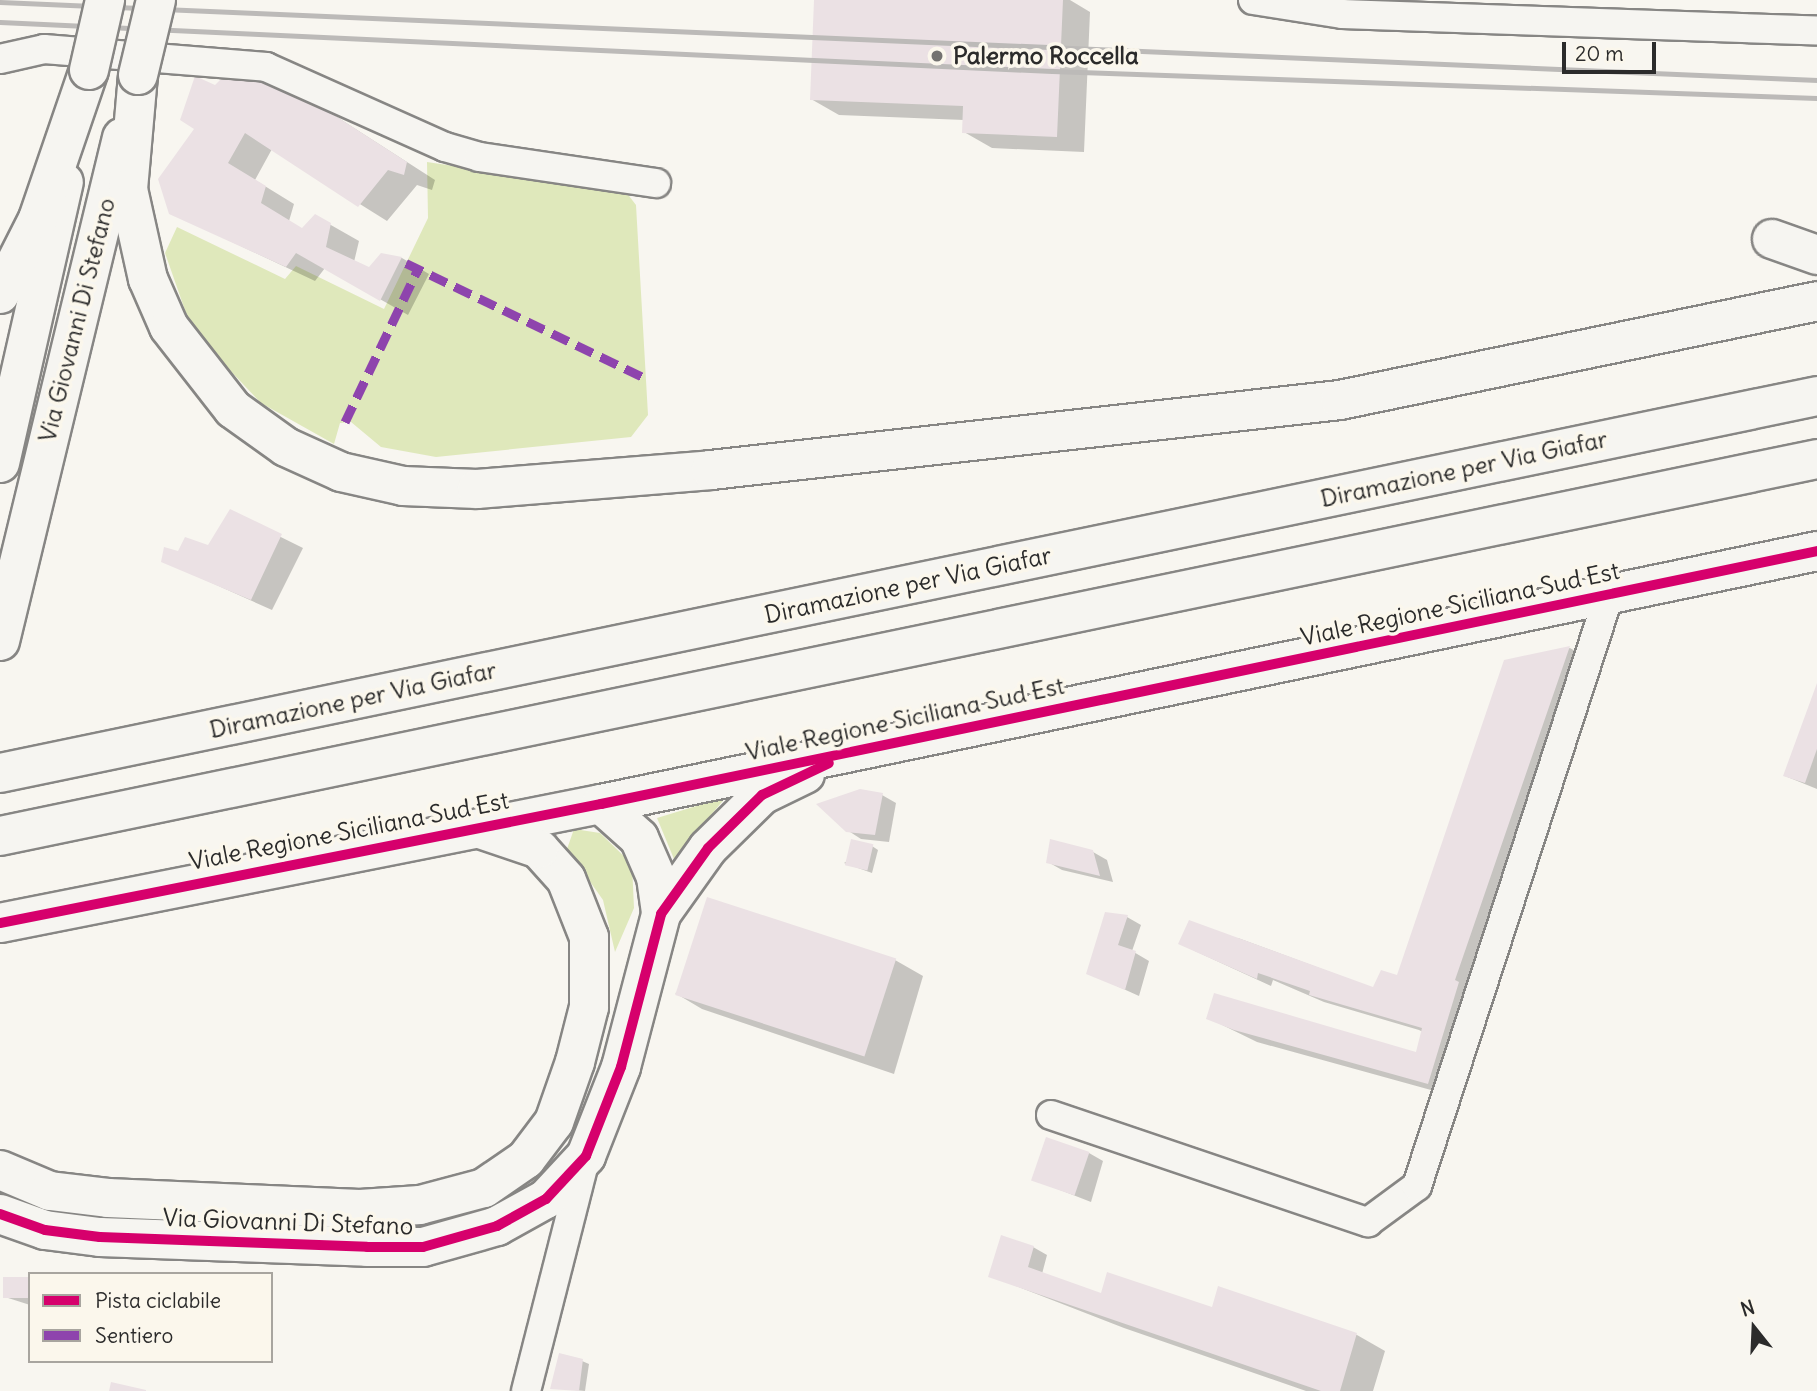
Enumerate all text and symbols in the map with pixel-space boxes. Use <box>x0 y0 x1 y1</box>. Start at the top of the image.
scale bar <box>1565 28 1660 72</box>
text: 20 m <box>1575 40 1624 67</box>
place label: Palermo Roccella <box>953 42 1139 70</box>
marker: Palermo Roccella <box>927 46 947 66</box>
street label: Via Giovanni Di Stefano <box>33 195 121 445</box>
street label: Diramazione per Via Giafar <box>1318 424 1610 514</box>
street label: Diramazione per Via Giafar <box>762 540 1054 630</box>
street label: Viale Regione Siciliana Sud Est <box>1298 556 1622 652</box>
street label: Diramazione per Via Giafar <box>207 655 499 745</box>
street label: Viale Regione Siciliana Sud Est <box>743 671 1067 767</box>
street label: Viale Regione Siciliana Sud Est <box>187 786 511 876</box>
street label: Via Giovanni Di Stefano <box>162 1203 414 1241</box>
legend <box>28 1272 273 1363</box>
text: Pista ciclabile <box>95 1287 221 1314</box>
north arrow <box>1719 1293 1789 1363</box>
text: N <box>1738 1295 1757 1321</box>
text: Sentiero <box>95 1322 173 1349</box>

